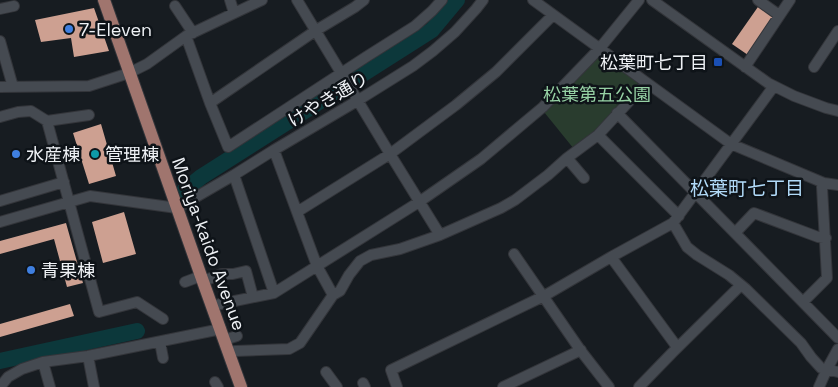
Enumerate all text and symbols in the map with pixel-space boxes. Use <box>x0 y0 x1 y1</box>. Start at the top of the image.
place label: 7-Eleven <box>79 18 152 41</box>
marker: 7-Eleven <box>63 23 75 35</box>
place label: 松葉町七丁目 <box>600 51 708 74</box>
marker: 松葉町七丁目 <box>712 56 724 68</box>
street label: けやき通り <box>284 66 372 132</box>
park label: 松葉第五公園 <box>543 83 651 106</box>
place label: 水産棟 <box>26 143 80 166</box>
place label: 管理棟 <box>105 143 159 166</box>
marker: 水産棟 <box>10 148 22 160</box>
marker: 管理棟 <box>89 148 101 160</box>
street label: Moriya-kaido Avenue <box>167 154 251 334</box>
district label: 松葉町七丁目 <box>690 176 804 201</box>
place label: 青果棟 <box>41 259 95 282</box>
marker: 青果棟 <box>25 264 37 276</box>

